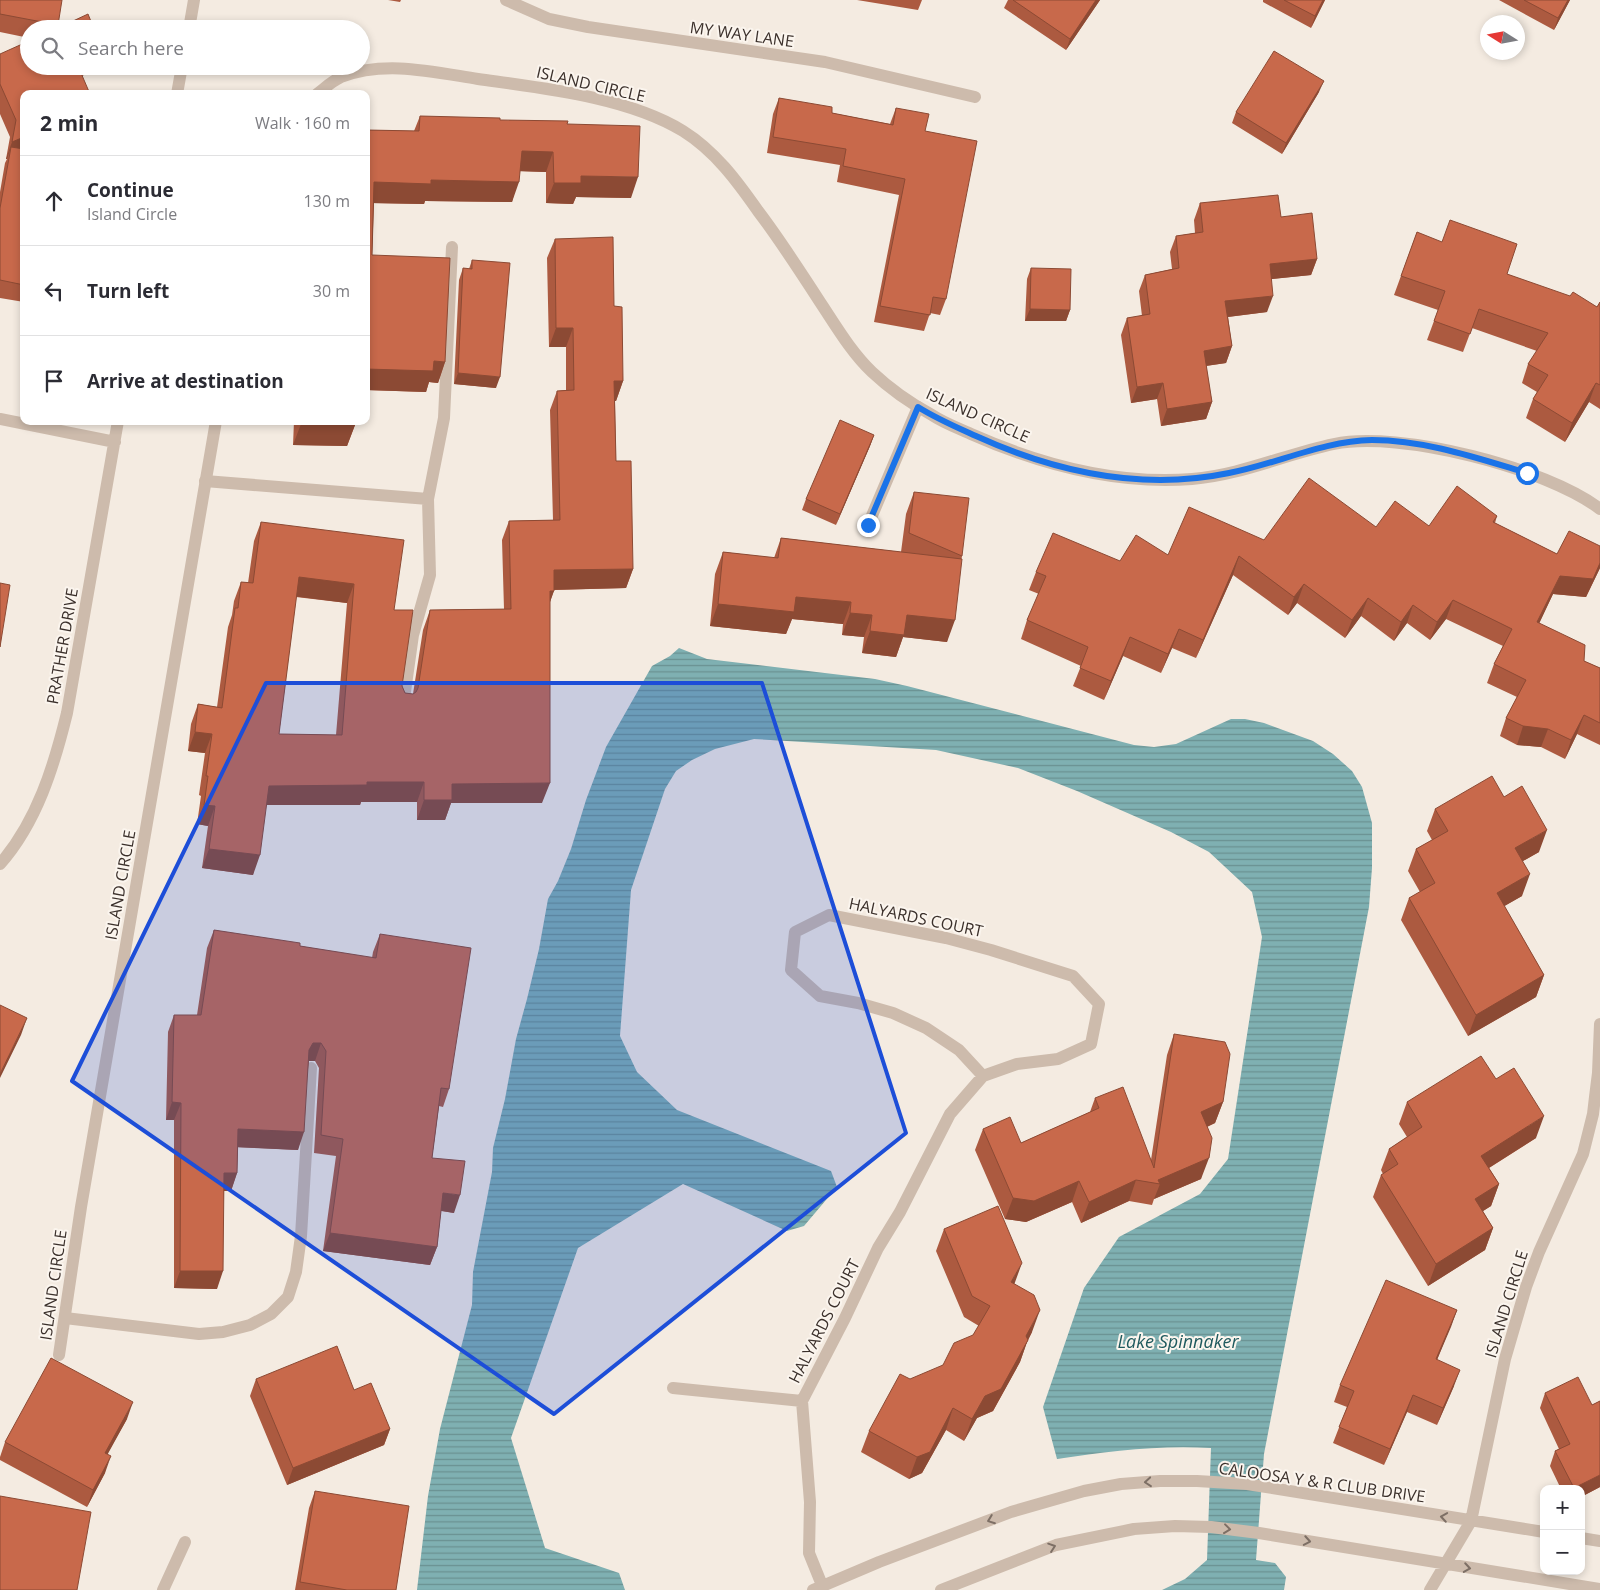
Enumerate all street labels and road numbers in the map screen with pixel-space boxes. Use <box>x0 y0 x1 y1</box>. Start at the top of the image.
street label: MY WAY LANE <box>689 16 795 52</box>
street label: ISLAND CIRCLE <box>534 61 648 107</box>
street label: ISLAND CIRCLE <box>923 382 1033 448</box>
street label: PRATHER DRIVE <box>41 586 83 706</box>
street label: ISLAND CIRCLE <box>100 828 140 942</box>
street label: HALYARDS COURT <box>847 892 985 942</box>
street label: ISLAND CIRCLE <box>34 1228 72 1342</box>
street label: ISLAND CIRCLE <box>1479 1248 1533 1360</box>
street label: HALYARDS COURT <box>783 1255 865 1387</box>
street label: CALOOSA Y & R CLUB DRIVE <box>1217 1457 1427 1507</box>

